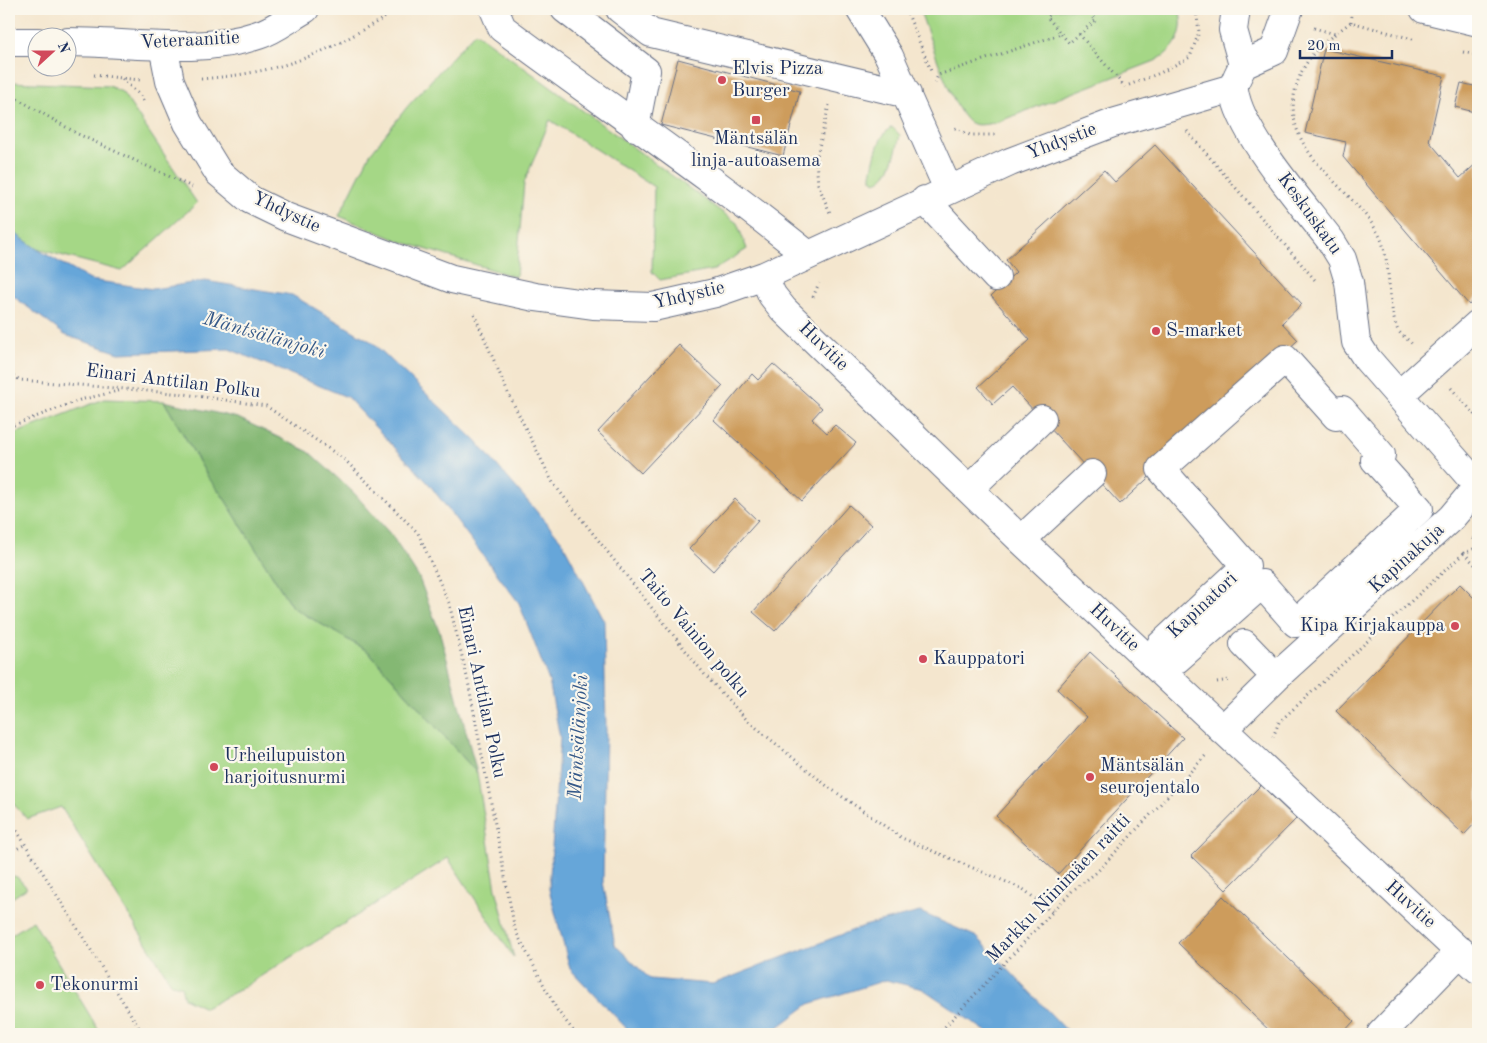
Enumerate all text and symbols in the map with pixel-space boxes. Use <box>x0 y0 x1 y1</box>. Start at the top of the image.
north arrow <box>28 28 78 78</box>
scale bar <box>1300 28 1392 60</box>
street label: Veteraanitie <box>140 29 240 53</box>
text: 20 m <box>1307 39 1341 54</box>
text: N <box>55 40 72 55</box>
place label: Elvis Pizza Burger <box>732 60 824 101</box>
marker: Elvis Pizza Burger <box>716 74 728 86</box>
marker: Mäntsälän linja-autoasema <box>750 114 762 126</box>
street label: Yhdystie <box>1025 120 1099 164</box>
place label: Mäntsälän linja-autoasema <box>691 130 821 171</box>
street label: Keskuskatu <box>1273 170 1345 258</box>
street label: Yhdystie <box>249 189 323 237</box>
street label: Yhdystie <box>651 279 727 313</box>
water label: Mäntsälänjoki <box>200 309 328 363</box>
street label: Huvitie <box>795 319 851 375</box>
place label: S-market <box>1166 322 1242 341</box>
marker: S-market <box>1150 325 1162 337</box>
street label: Einari Anttilan Polku <box>85 362 261 402</box>
street label: Kapinakuja <box>1366 520 1449 597</box>
street label: Taito Vainion polku <box>634 566 752 702</box>
street label: Kapinatori <box>1165 569 1241 643</box>
street label: Huvitie <box>1085 600 1143 656</box>
street label: Einari Anttilan Polku <box>453 604 509 780</box>
place label: Kipa Kirjakauppa <box>1300 617 1446 636</box>
marker: Kipa Kirjakauppa <box>1449 620 1461 632</box>
place label: Kauppatori <box>933 650 1025 669</box>
marker: Kauppatori <box>917 653 929 665</box>
water label: Mäntsälänjoki <box>566 673 592 801</box>
place label: Urheilupuiston harjoitusnurmi <box>224 747 346 788</box>
place label: Mäntsälän seurojentalo <box>1100 757 1200 798</box>
marker: Urheilupuiston harjoitusnurmi <box>208 761 220 773</box>
marker: Mäntsälän seurojentalo <box>1084 771 1096 783</box>
street label: Markku Niinimäen raitti <box>983 811 1135 967</box>
street label: Huvitie <box>1381 878 1439 932</box>
place label: Tekonurmi <box>50 976 139 995</box>
marker: Tekonurmi <box>34 979 46 991</box>

